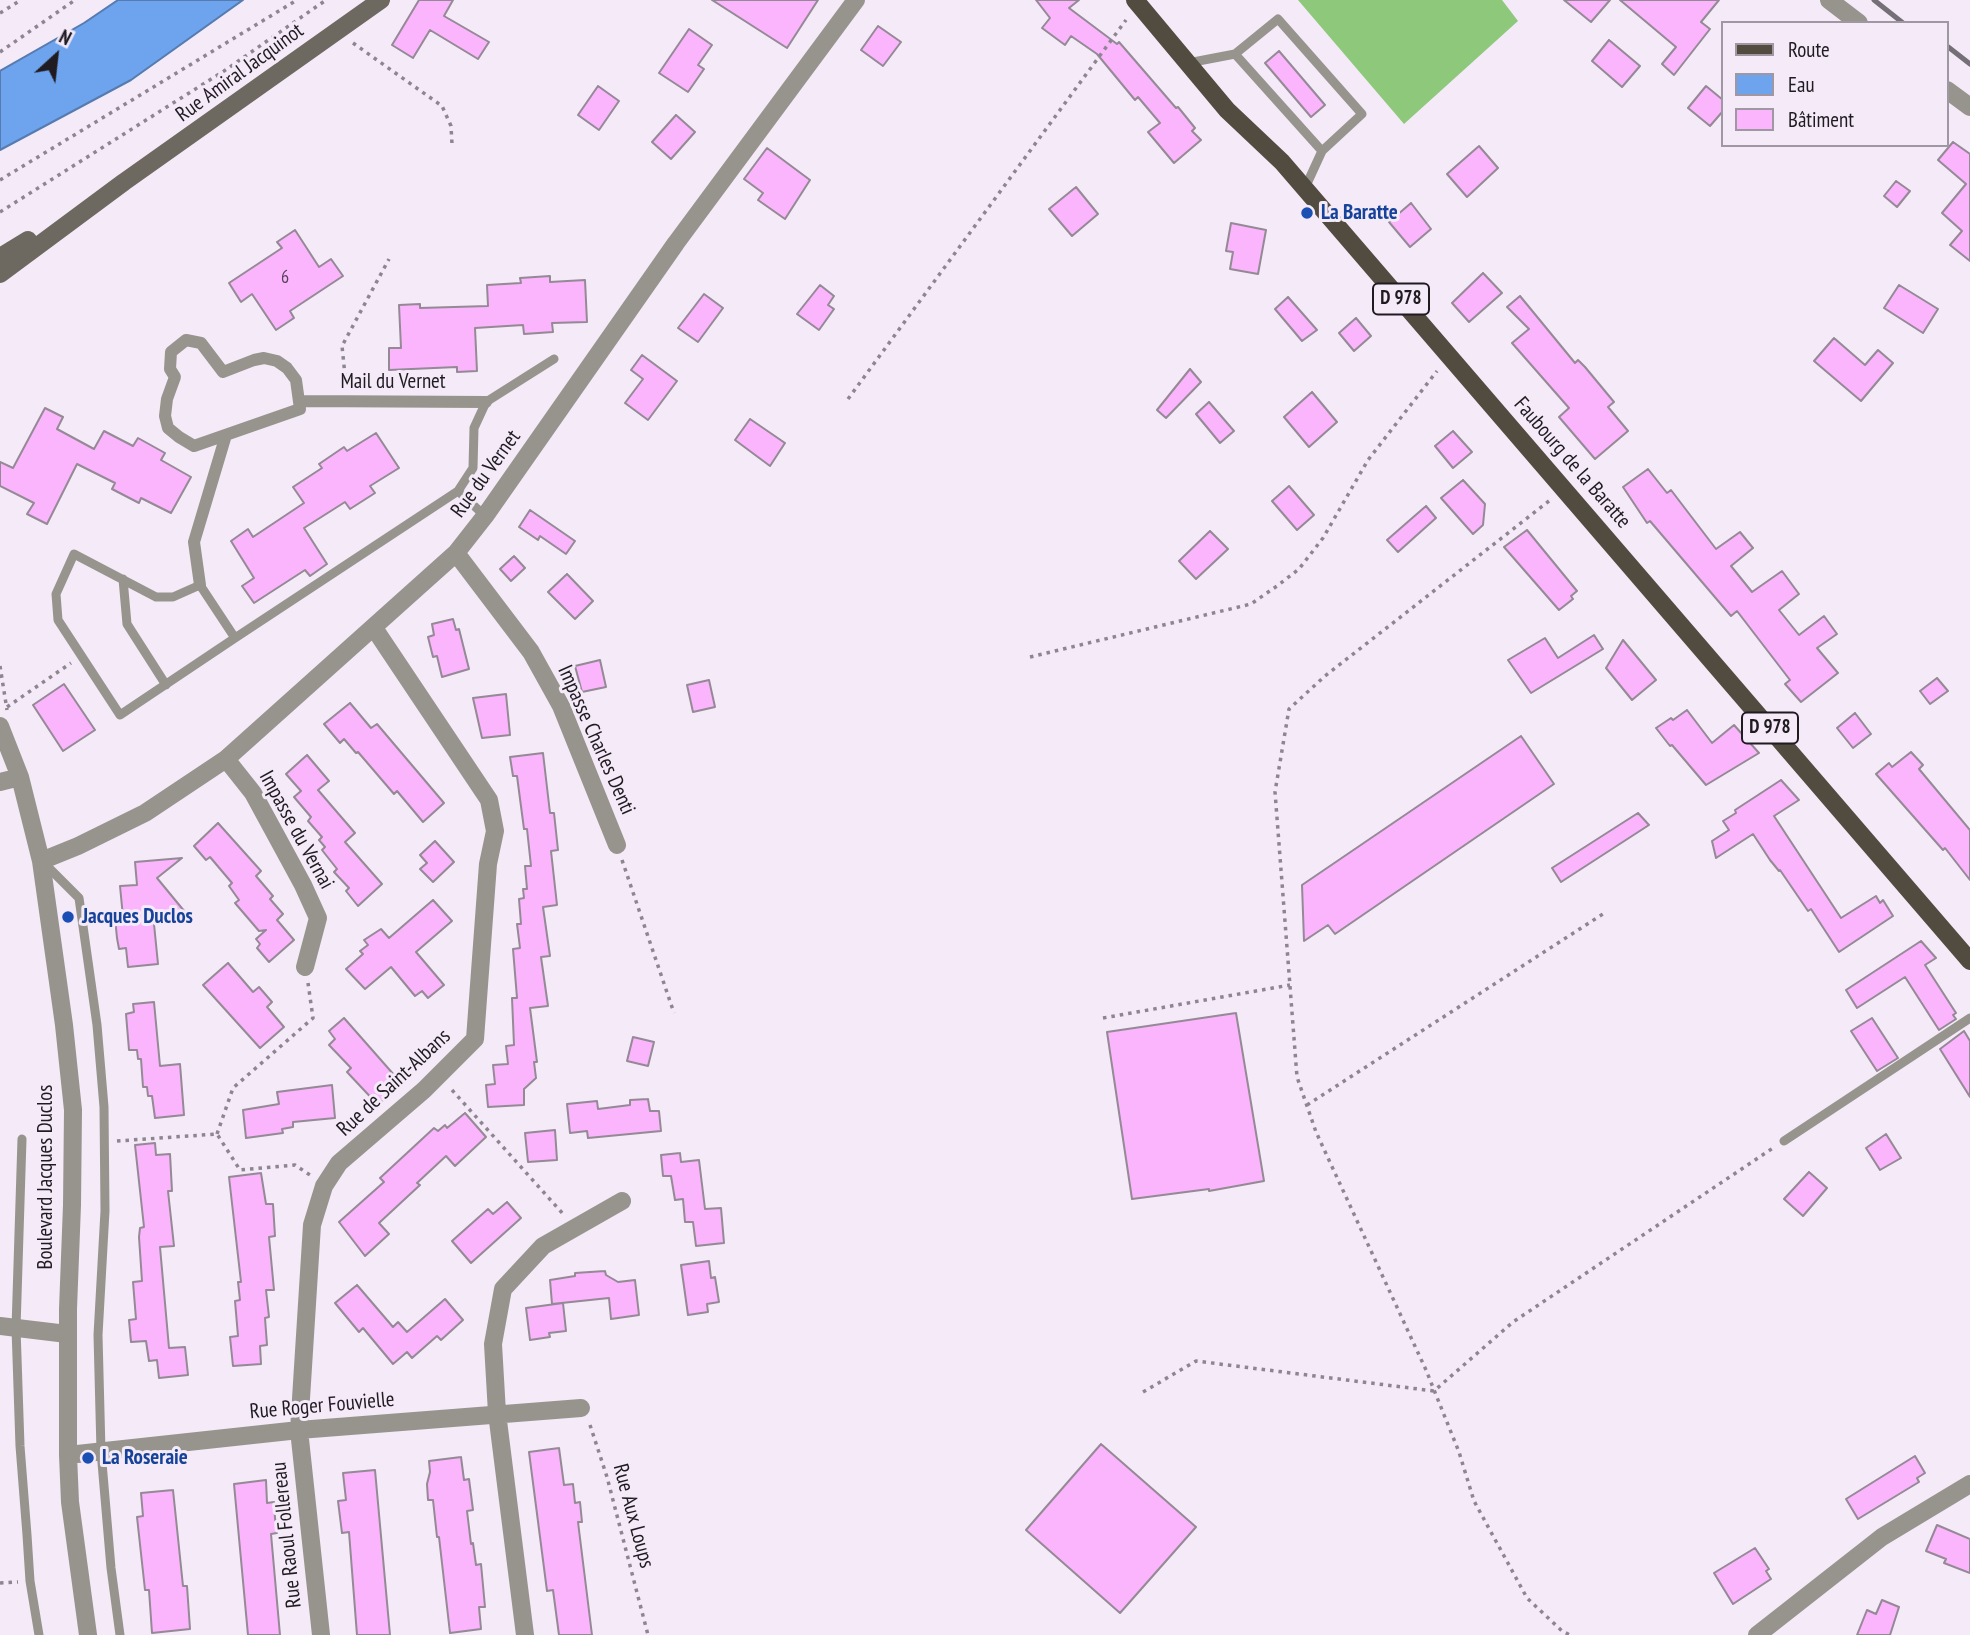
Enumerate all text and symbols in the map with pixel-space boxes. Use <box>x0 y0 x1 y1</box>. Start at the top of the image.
street label: Rue Amiral Jacquinot <box>171 18 309 128</box>
north arrow <box>21 21 91 91</box>
legend <box>1722 21 1949 147</box>
text: N <box>56 24 76 50</box>
text: Route <box>1788 36 1830 63</box>
text: Eau <box>1788 71 1815 98</box>
text: Bâtiment <box>1788 106 1854 133</box>
place label: La Baratte <box>1321 200 1398 226</box>
marker: La Baratte <box>1299 205 1315 221</box>
house number: 6 <box>281 267 289 289</box>
road number: D 978 <box>1373 284 1429 314</box>
street label: Mail du Vernet <box>340 369 446 395</box>
street label: Faubourg de la Baratte <box>1508 392 1636 534</box>
street label: Rue du Vernet <box>446 425 526 523</box>
street label: Impasse Charles Denti <box>552 661 640 819</box>
road number: D 978 <box>1742 712 1798 744</box>
street label: Impasse du Vernai <box>253 766 339 894</box>
place label: Jacques Duclos <box>82 904 193 930</box>
marker: Jacques Duclos <box>60 909 76 925</box>
street label: Rue de Saint-Albans <box>332 1024 456 1142</box>
street label: Boulevard Jacques Duclos <box>33 1085 59 1269</box>
street label: Rue Roger Fouvielle <box>249 1387 395 1425</box>
place label: La Roseraie <box>102 1445 188 1471</box>
marker: La Roseraie <box>80 1450 96 1466</box>
street label: Rue Raoul Follereau <box>267 1461 307 1609</box>
street label: Rue Aux Loups <box>607 1461 659 1571</box>

